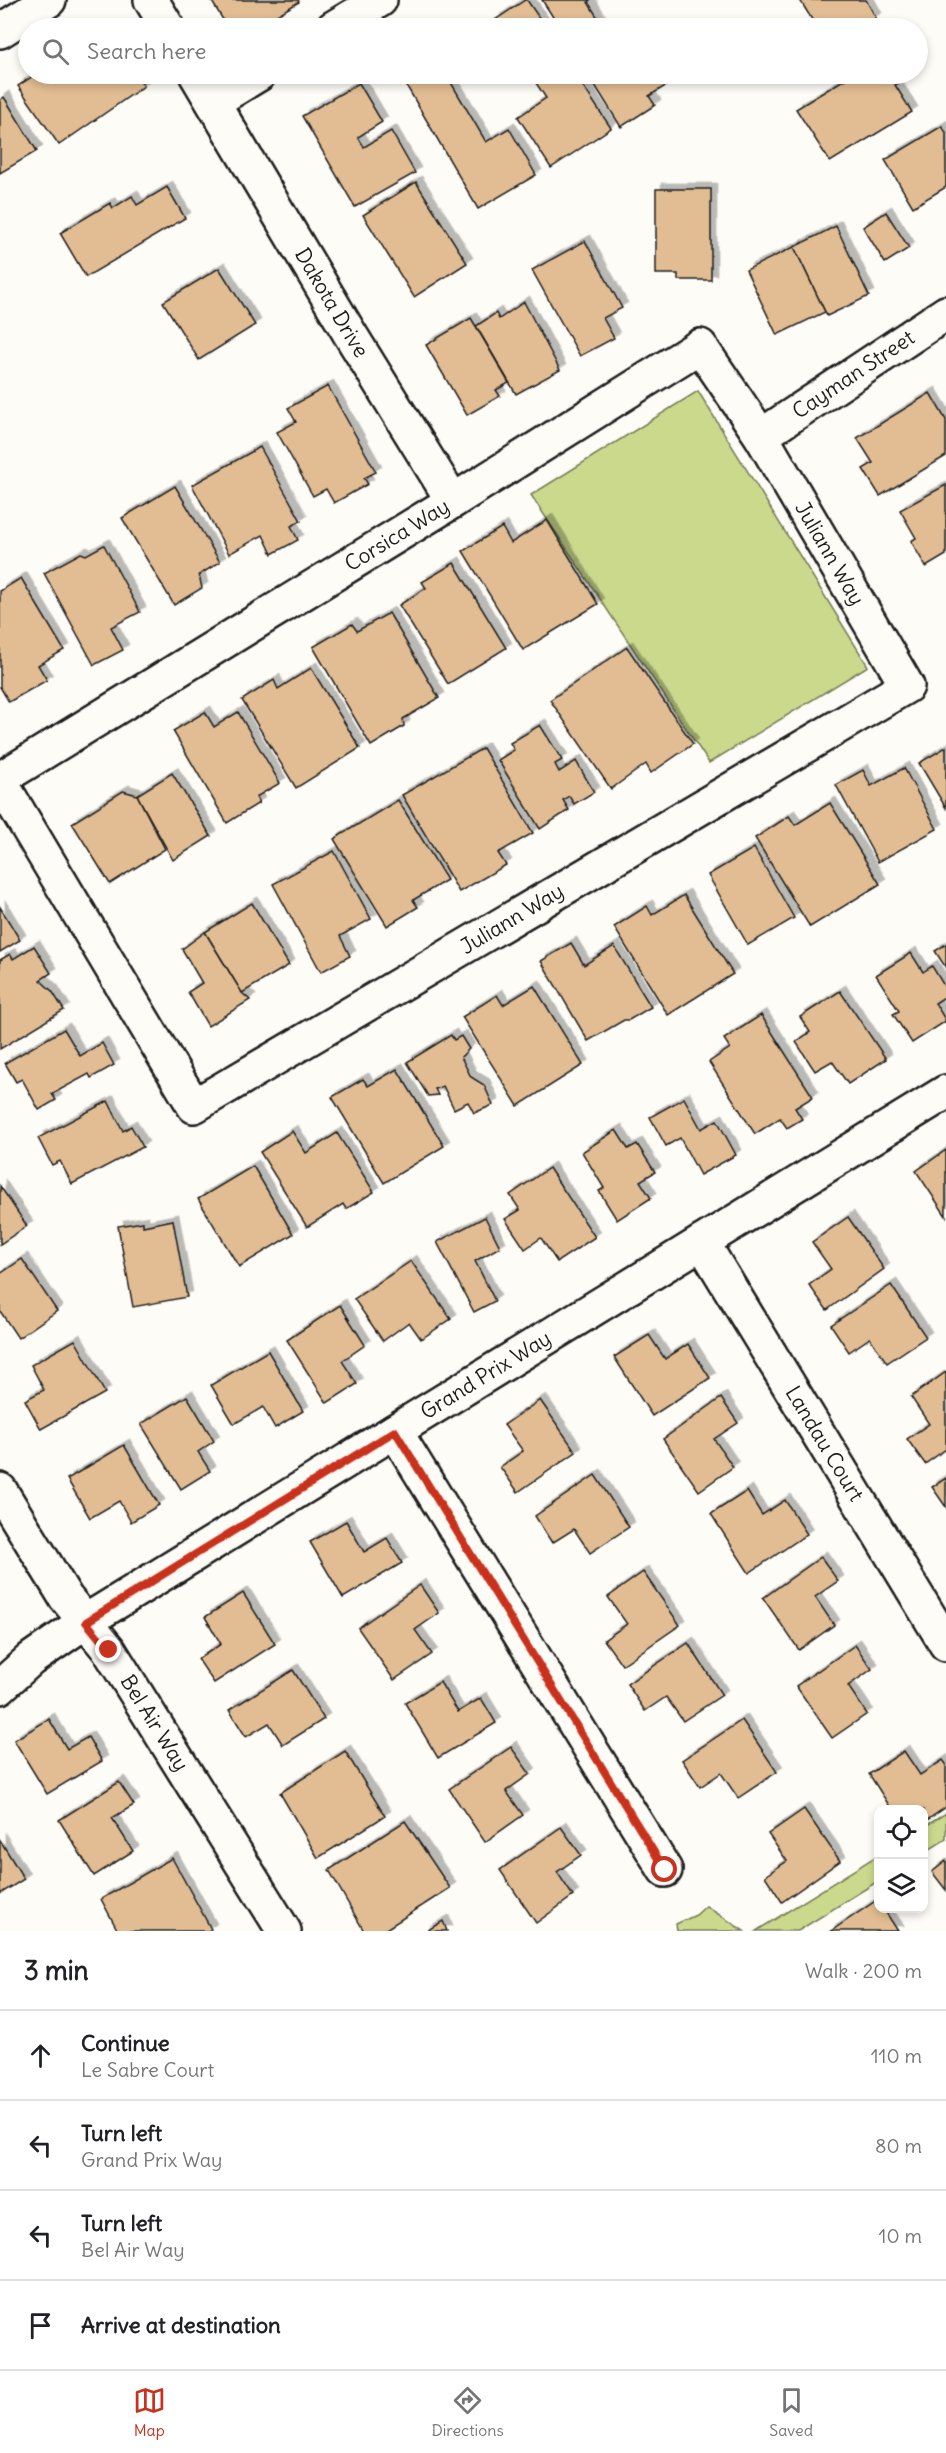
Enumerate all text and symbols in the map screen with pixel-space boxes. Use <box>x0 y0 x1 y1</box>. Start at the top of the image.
search box <box>18 18 928 84</box>
icon: search <box>39 35 72 68</box>
text: Search here <box>87 37 206 65</box>
street label: Dakota Drive <box>289 243 375 362</box>
street label: Cayman Street <box>787 324 919 424</box>
street label: Corsica Way <box>340 492 454 577</box>
street label: Juliann Way <box>789 496 871 610</box>
street label: Juliann Way <box>455 877 568 960</box>
street label: Grand Prix Way <box>415 1324 556 1425</box>
street label: Landau Court <box>780 1381 870 1506</box>
route end <box>95 1636 121 1662</box>
street label: Bel Air Way <box>115 1669 195 1776</box>
map controls <box>874 1805 928 1913</box>
button: locate <box>874 1805 928 1859</box>
route start <box>651 1856 677 1882</box>
button: layers <box>874 1859 928 1913</box>
text: 3 min <box>24 1954 89 1987</box>
text: Walk · 200 m <box>805 1958 922 1983</box>
text: Continue <box>81 2029 170 2057</box>
icon: ahead <box>24 2039 57 2072</box>
text: 110 m <box>871 2043 922 2068</box>
text: Le Sabre Court <box>81 2057 214 2082</box>
text: Turn left <box>81 2119 162 2147</box>
icon: left <box>24 2129 57 2162</box>
text: 80 m <box>875 2133 922 2158</box>
text: Grand Prix Way <box>81 2147 222 2172</box>
text: Turn left <box>81 2209 162 2237</box>
icon: left <box>24 2219 57 2252</box>
text: 10 m <box>879 2223 922 2248</box>
text: Bel Air Way <box>81 2237 185 2262</box>
icon: arrive <box>24 2309 57 2342</box>
text: Arrive at destination <box>81 2311 281 2339</box>
tab: Map <box>133 2384 166 2440</box>
tab: Directions <box>431 2384 504 2440</box>
tab: Saved <box>769 2384 813 2440</box>

